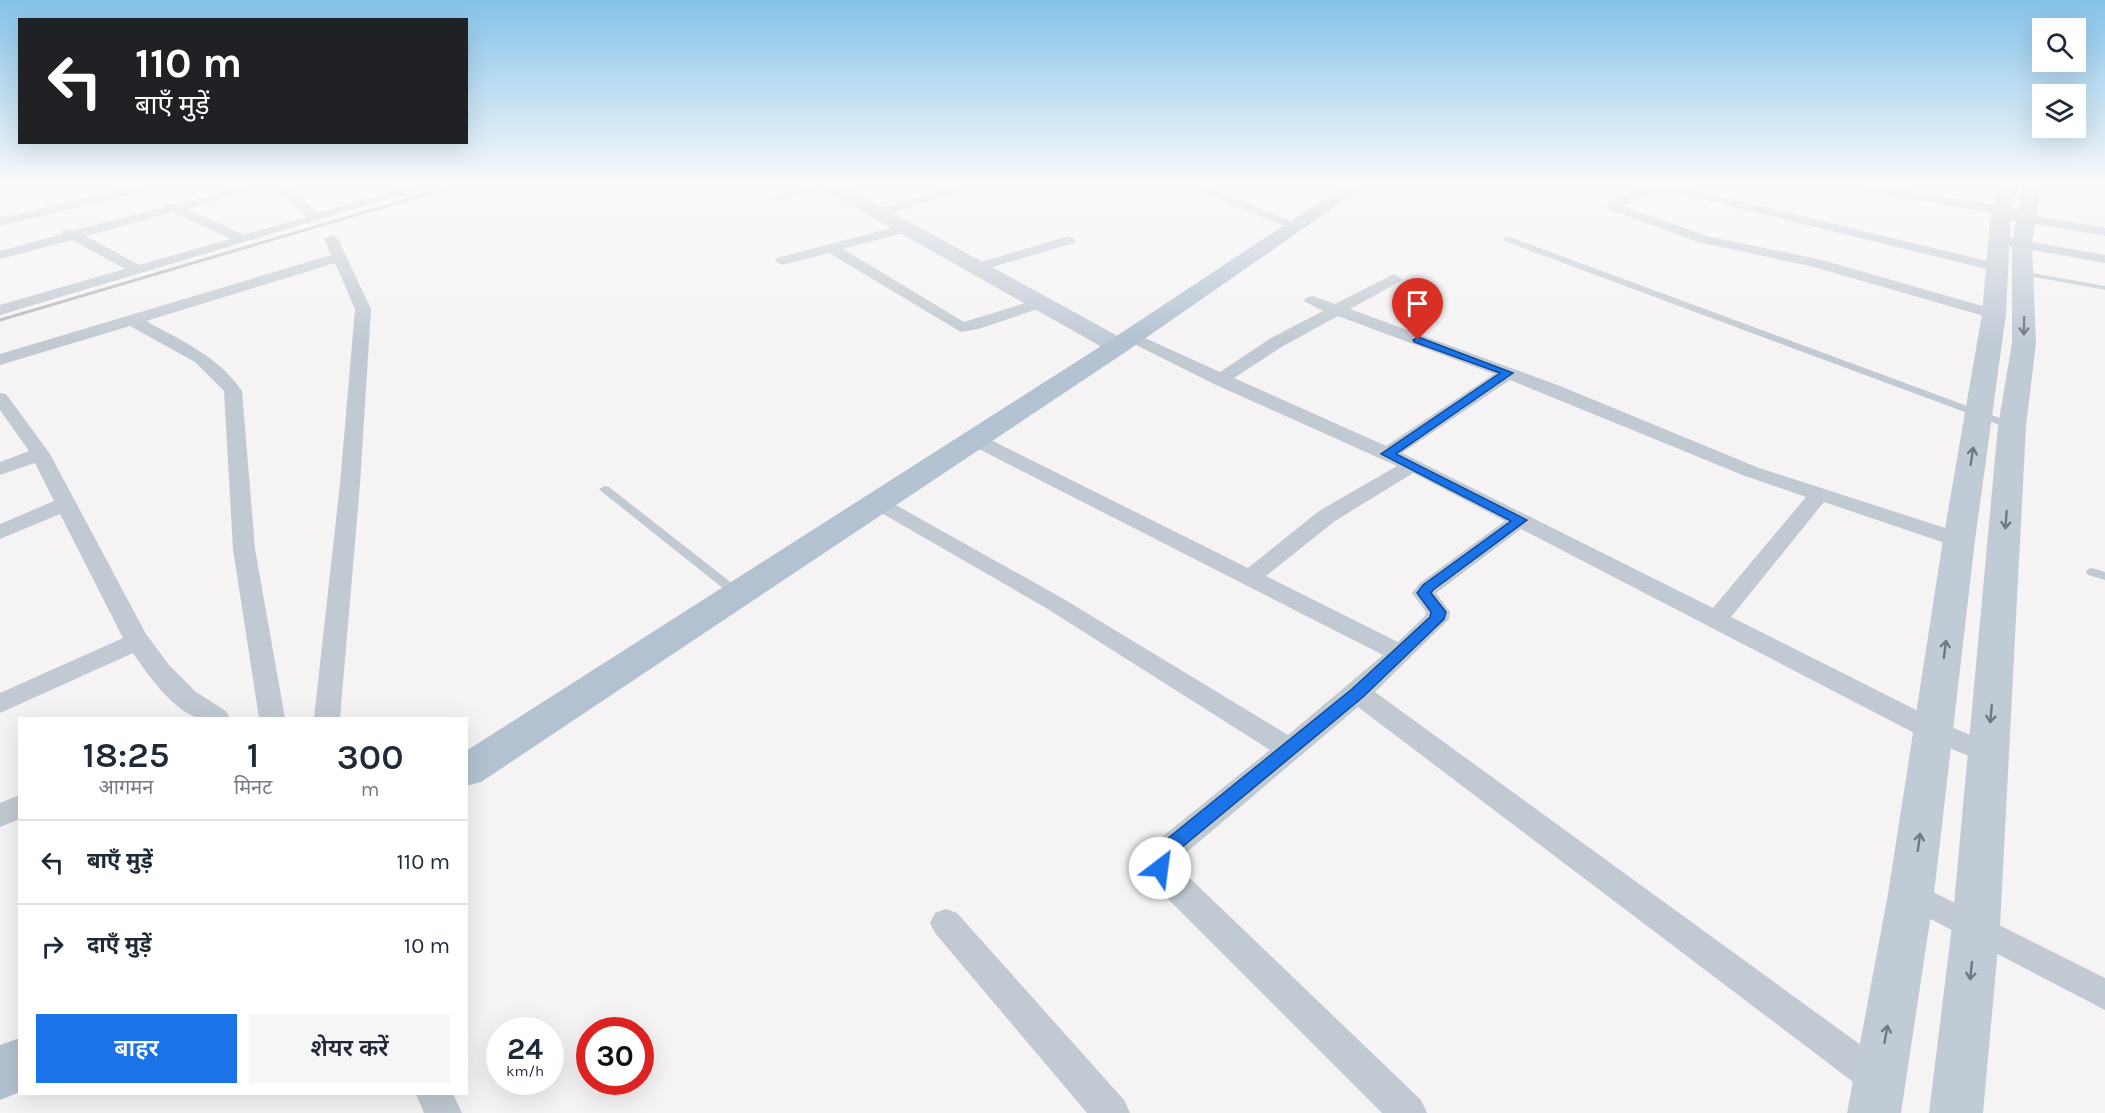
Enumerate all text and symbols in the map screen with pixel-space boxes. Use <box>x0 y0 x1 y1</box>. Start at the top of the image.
map controls <box>2032 18 2086 138</box>
button: search <box>2032 18 2086 72</box>
text: 110 m <box>135 38 242 88</box>
icon: left <box>36 42 114 120</box>
button: layers <box>2032 84 2086 138</box>
text: बाएँ मुड़ें <box>135 89 209 121</box>
pin <box>1392 278 1443 340</box>
icon: arrive <box>1401 287 1434 320</box>
one-way arrow <box>2018 315 2030 335</box>
one-way arrow <box>1966 447 1977 466</box>
one-way arrow <box>2000 509 2011 529</box>
one-way arrow <box>1940 640 1951 659</box>
one-way arrow <box>1985 704 1996 724</box>
text: 18:25 <box>82 734 170 776</box>
text: 1 <box>247 734 259 776</box>
text: 300 <box>337 736 404 778</box>
text: आगमन <box>99 776 153 799</box>
text: मिनट <box>234 776 272 799</box>
text: m <box>361 778 380 801</box>
one-way arrow <box>1913 833 1924 853</box>
position arrow <box>1128 836 1192 900</box>
icon: left <box>36 846 69 879</box>
text: बाएँ मुड़ें <box>87 848 153 874</box>
text: 110 m <box>397 849 450 875</box>
icon: right <box>36 930 69 963</box>
text: दाएँ मुड़ें <box>87 932 152 958</box>
text: 10 m <box>404 933 450 959</box>
one-way arrow <box>1965 961 1976 981</box>
button: बाहर <box>36 1014 237 1083</box>
button: शेयर करें <box>249 1014 450 1083</box>
speed limit sign: 30 <box>576 1017 654 1095</box>
one-way arrow <box>1881 1025 1892 1045</box>
text: 24 <box>507 1031 543 1067</box>
text: km/h <box>506 1062 544 1080</box>

